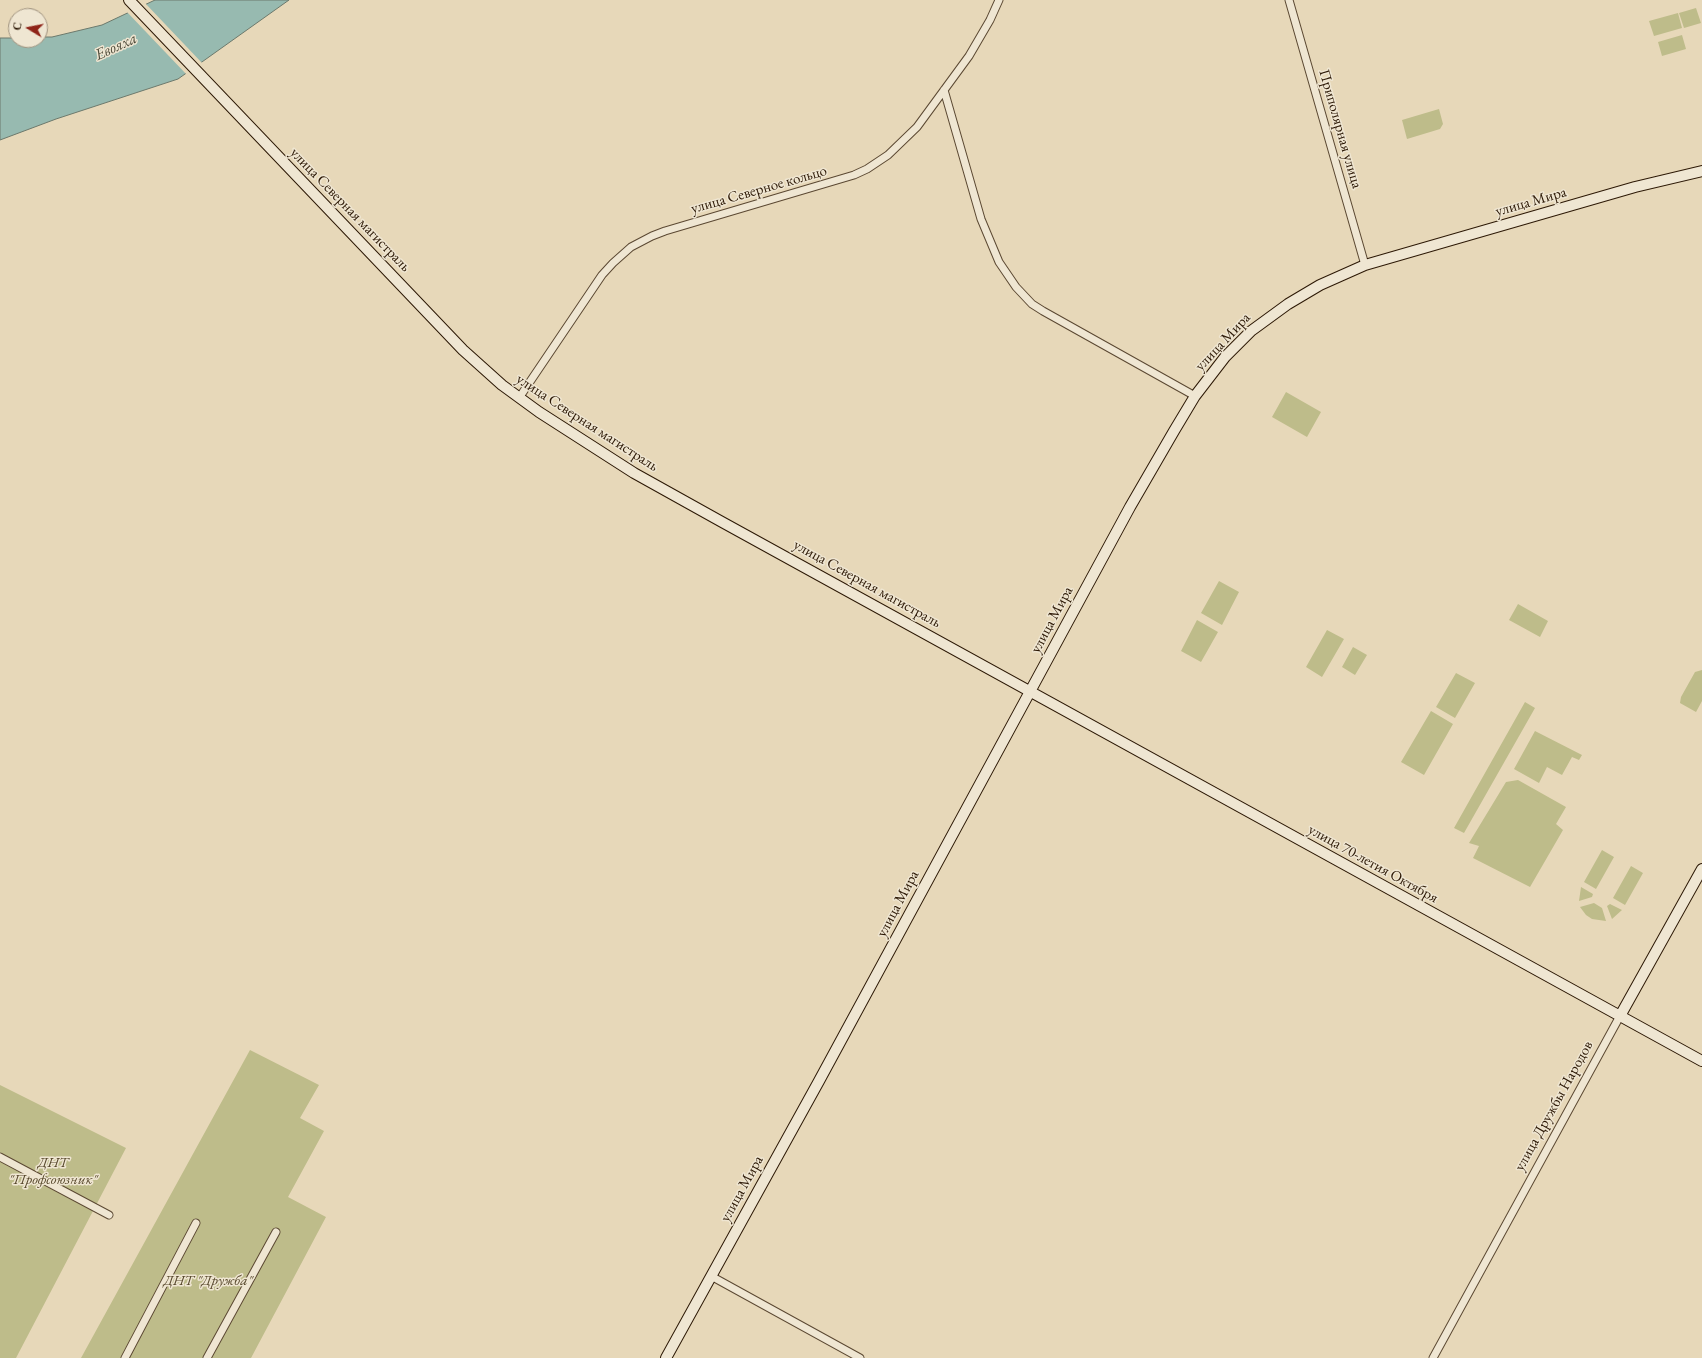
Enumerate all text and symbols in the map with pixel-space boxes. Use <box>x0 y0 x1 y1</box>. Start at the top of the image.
north arrow <box>8 8 48 48</box>
text: С <box>10 21 25 31</box>
water label: Евояха <box>92 29 140 65</box>
street label: Приполярная улица <box>1314 67 1366 191</box>
street label: улица Северная магистраль <box>286 144 414 276</box>
street label: улица Северное кольцо <box>689 162 829 218</box>
street label: улица Мира <box>1493 183 1569 221</box>
street label: улица Мира <box>1192 309 1254 375</box>
street label: улица Северная магистраль <box>513 370 661 476</box>
street label: улица Северная магистраль <box>790 536 944 632</box>
street label: улица Мира <box>1027 584 1077 656</box>
street label: улица 70-летия Октября <box>1305 821 1441 907</box>
street label: улица Мира <box>873 868 923 940</box>
street label: улица Дружбы Народов <box>1511 1038 1597 1174</box>
street label: улица Мира <box>716 1153 768 1225</box>
park label: ДНТ "Профсоюзник" <box>9 1154 97 1189</box>
park label: ДНТ "Дружба" <box>163 1272 253 1290</box>

